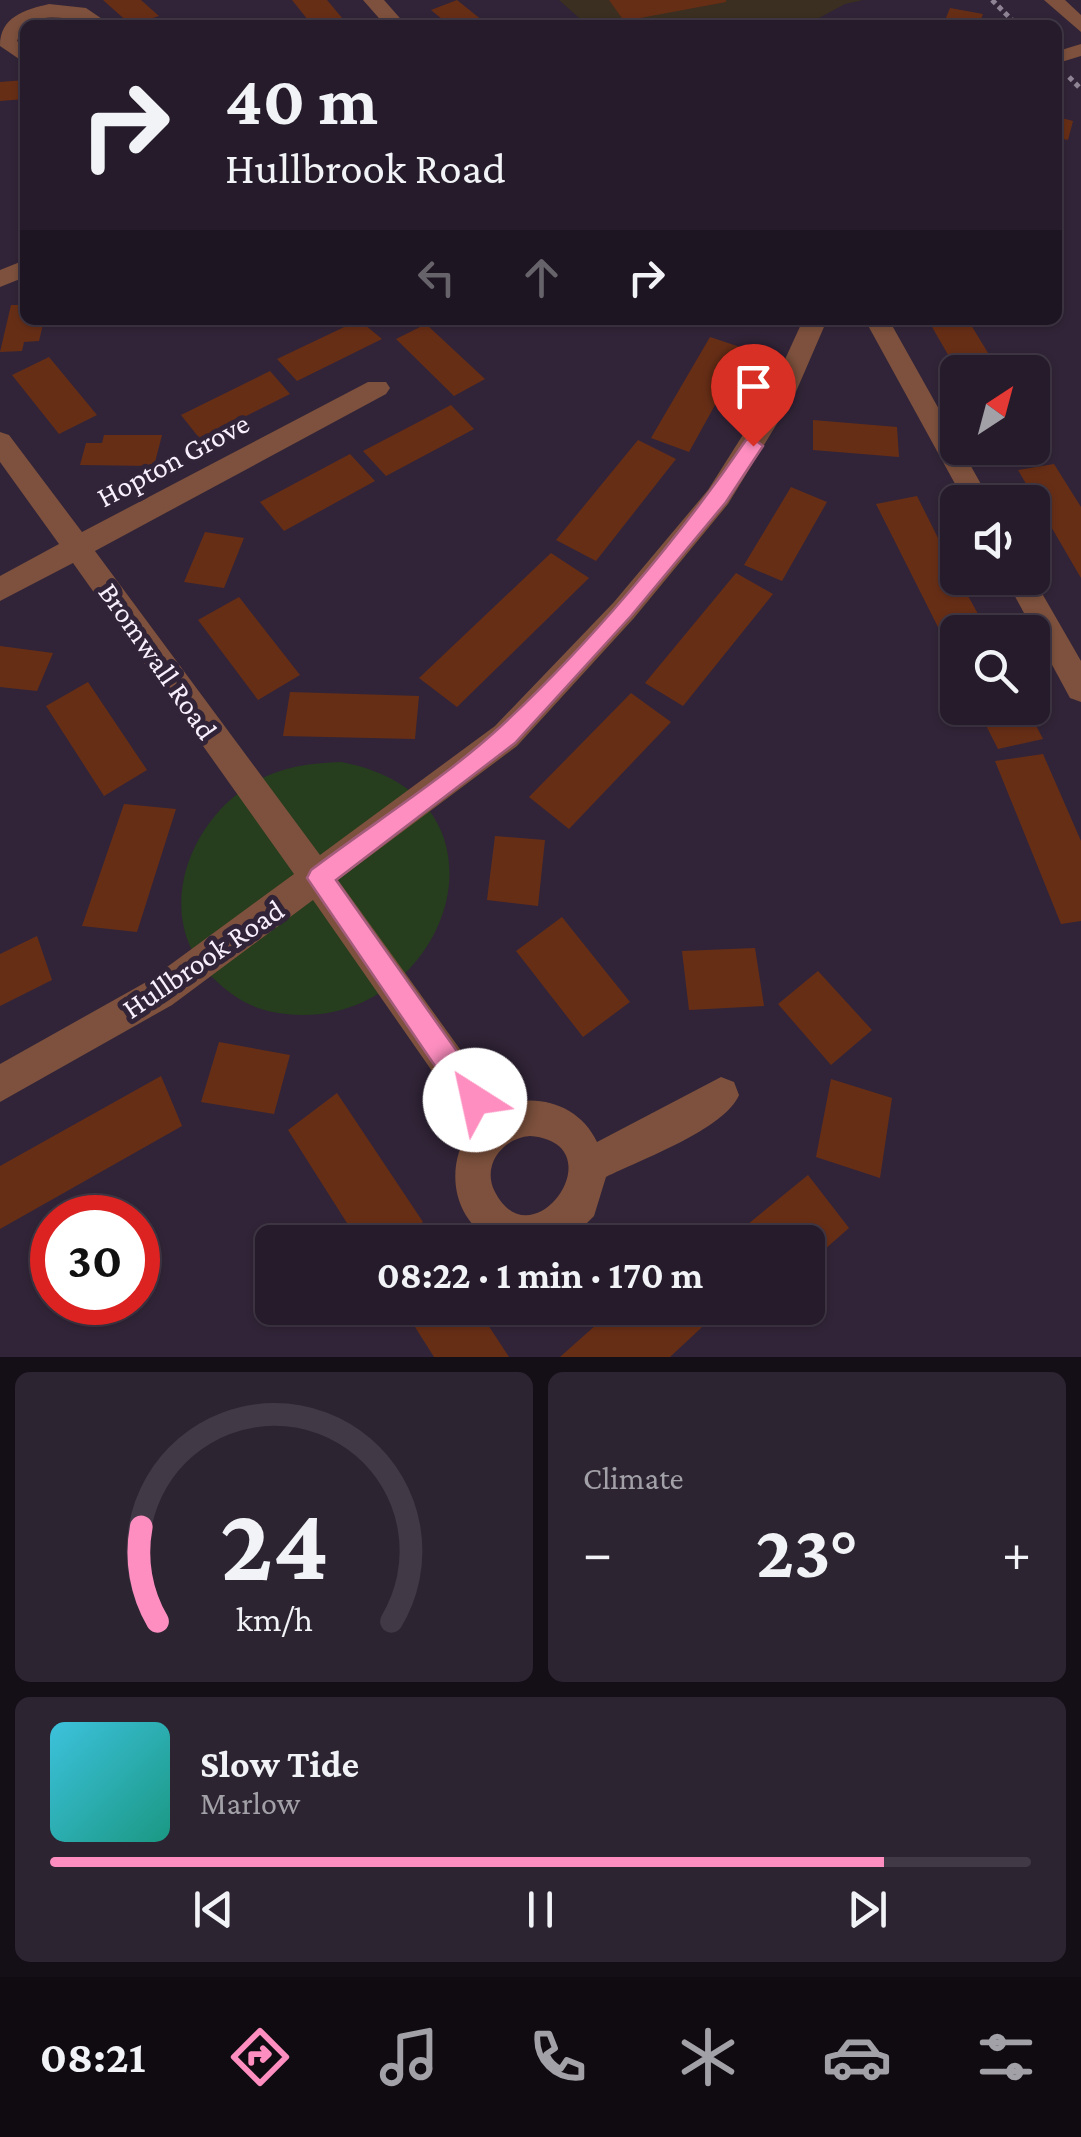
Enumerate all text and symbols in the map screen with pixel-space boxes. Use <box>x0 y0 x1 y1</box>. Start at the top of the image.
icon: right <box>60 60 190 190</box>
text: 40 m <box>225 61 378 139</box>
text: Hullbrook Road <box>225 143 506 193</box>
icon: left <box>409 250 464 305</box>
icon: ahead <box>514 250 569 305</box>
icon: right <box>619 250 674 305</box>
pin <box>711 344 796 447</box>
north arrow <box>940 355 1050 465</box>
map controls <box>940 355 1050 725</box>
icon: arrive <box>726 359 781 414</box>
street label: Hopton Grove <box>91 406 255 514</box>
button: sound <box>940 485 1050 595</box>
street label: Bromwall Road <box>92 576 225 745</box>
button: search <box>940 615 1050 725</box>
street label: Hullbrook Road <box>116 892 290 1025</box>
position arrow <box>423 1048 527 1152</box>
speed limit sign: 30 <box>30 1195 160 1325</box>
text: 08:22 · 1 min · 170 m <box>377 1254 703 1296</box>
text: Climate <box>583 1460 684 1496</box>
text: 24 <box>219 1486 329 1601</box>
text: 23° <box>756 1510 858 1593</box>
text: − <box>583 1522 612 1583</box>
text: + <box>1002 1522 1031 1583</box>
text: km/h <box>235 1599 313 1639</box>
text: Slow Tide <box>200 1743 359 1785</box>
text: Marlow <box>200 1785 300 1821</box>
icon: previous <box>186 1882 241 1937</box>
icon: pause <box>513 1882 568 1937</box>
icon: next <box>840 1882 895 1937</box>
icon: directions <box>225 2022 295 2092</box>
icon: music <box>374 2022 444 2092</box>
icon: phone <box>523 2022 593 2092</box>
icon: climate <box>673 2022 743 2092</box>
icon: car <box>822 2022 892 2092</box>
icon: filters <box>971 2022 1041 2092</box>
text: 08:21 <box>40 2032 145 2082</box>

